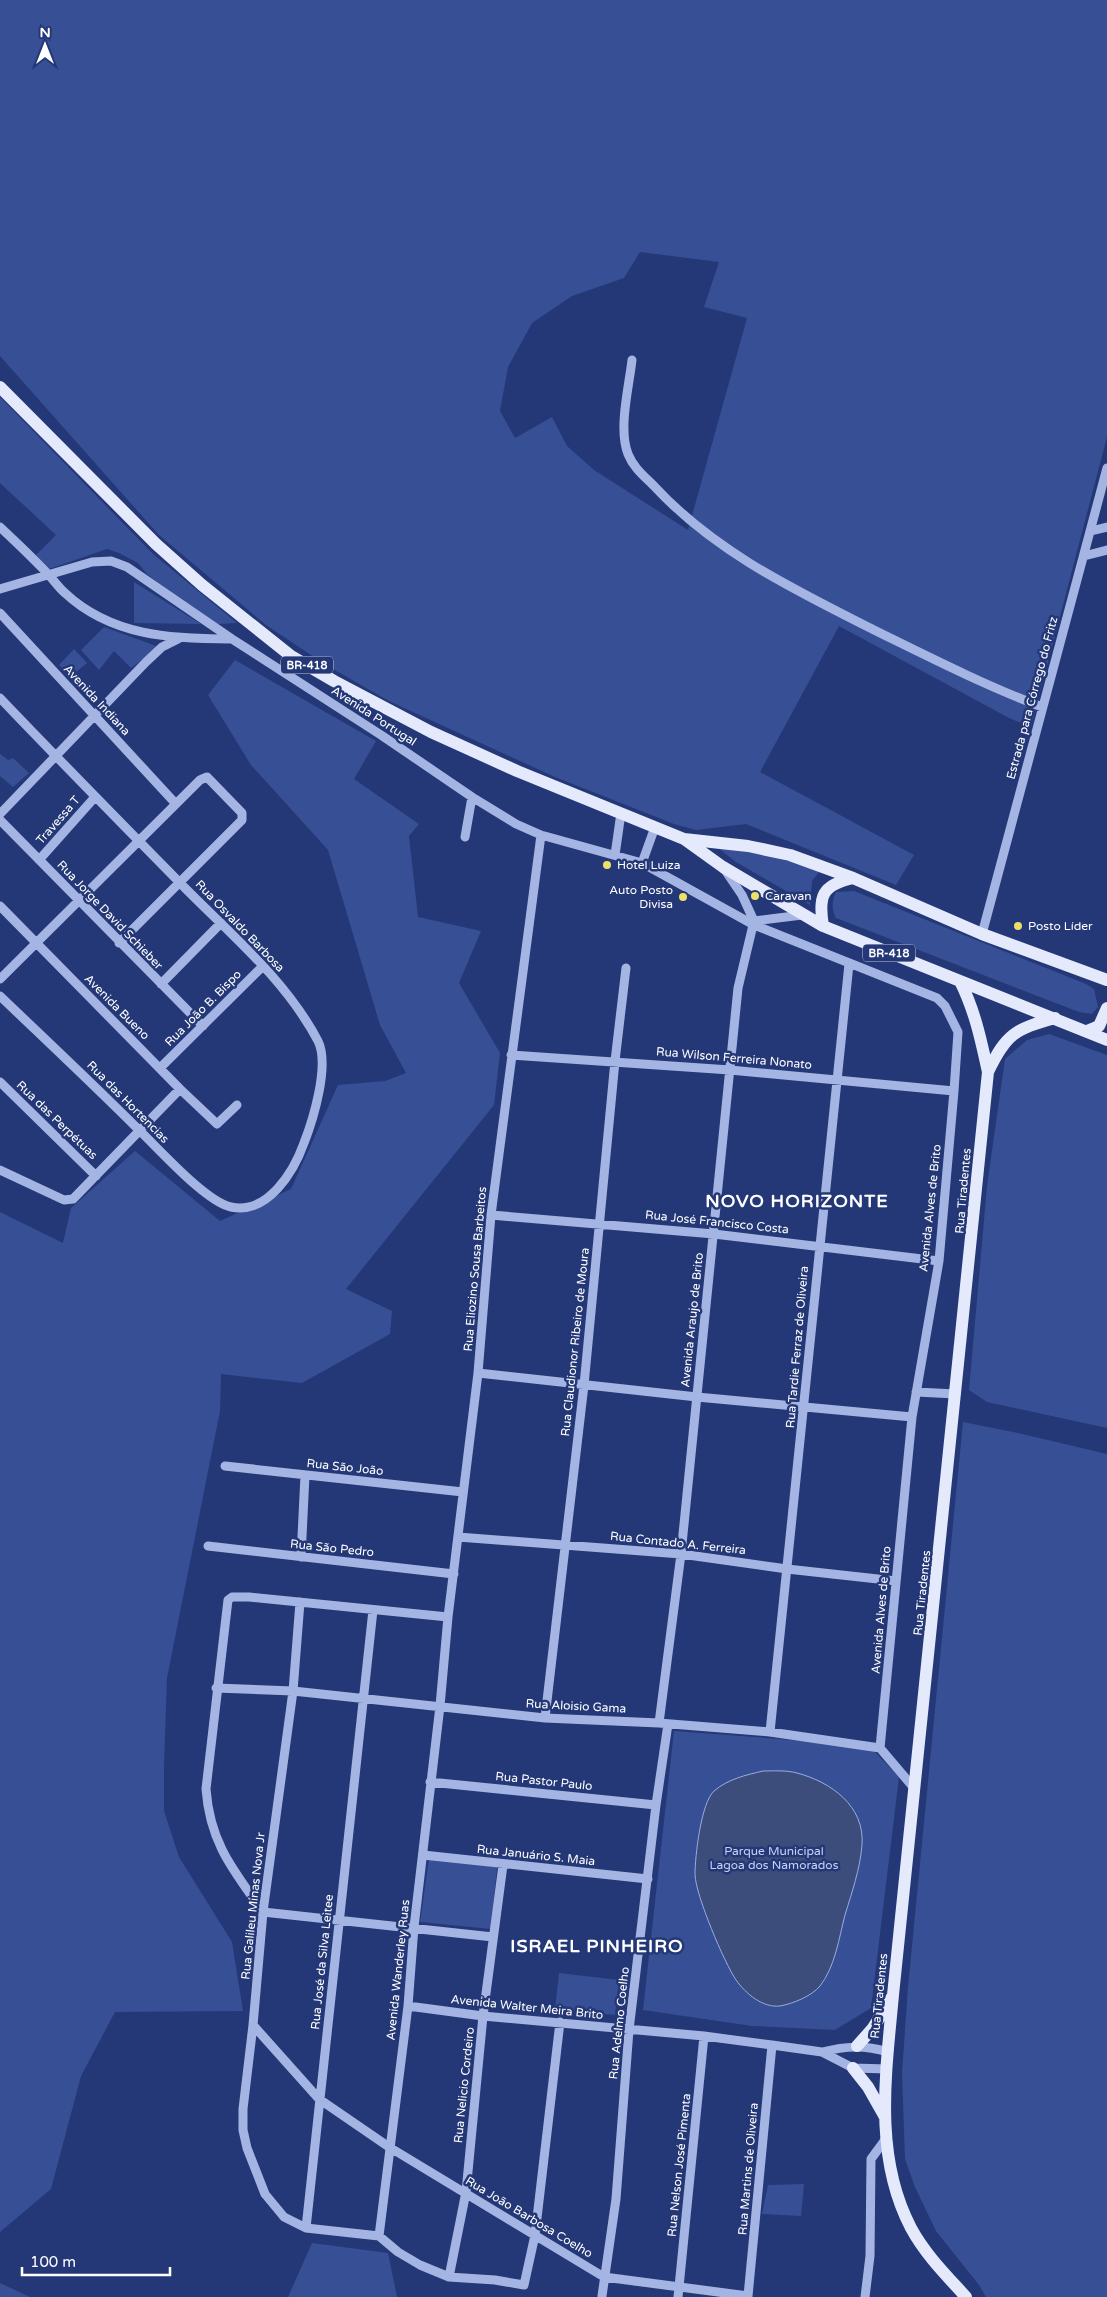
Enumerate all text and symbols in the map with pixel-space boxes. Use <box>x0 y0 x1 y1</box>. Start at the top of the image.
north arrow <box>20 20 70 70</box>
text: N <box>39 24 51 41</box>
street label: Estrada para Córrego do Fritz <box>1004 615 1060 781</box>
road number: BR-418 <box>281 656 333 674</box>
street label: Avenida Indiana <box>61 662 133 738</box>
street label: Avenida Portugal <box>329 683 419 749</box>
street label: Travessa T <box>33 792 83 847</box>
street label: Rua Jorge David Schieber <box>54 858 166 973</box>
place label: Hotel Luiza <box>617 858 680 872</box>
marker: Hotel Luiza <box>601 859 613 871</box>
street label: Rua Osvaldo Barbosa <box>193 877 287 975</box>
place label: Auto Posto Divisa <box>609 883 673 911</box>
place label: Caravan <box>765 889 812 903</box>
marker: Caravan <box>749 890 761 902</box>
marker: Auto Posto Divisa <box>677 891 689 903</box>
place label: Posto Líder <box>1028 919 1093 933</box>
marker: Posto Líder <box>1012 920 1024 932</box>
road number: BR-418 <box>863 944 915 961</box>
street label: Rua João B. Bispo <box>162 967 244 1049</box>
street label: Avenida Bueno <box>82 972 152 1042</box>
street label: Rua Wilson Ferreira Nonato <box>655 1044 813 1072</box>
street label: Rua das Hortencias <box>84 1058 172 1146</box>
street label: Rua das Perpétuas <box>14 1078 101 1162</box>
street label: Avenida Alves de Brito <box>916 1144 944 1272</box>
street label: Rua Tiradentes <box>952 1147 974 1234</box>
street label: Rua Eliozino Sousa Barbeitos <box>461 1186 489 1352</box>
district label: NOVO HORIZONTE <box>705 1190 889 1212</box>
street label: Rua José Francisco Costa <box>645 1207 789 1237</box>
street label: Rua Claudionor Ribeiro de Moura <box>558 1247 592 1437</box>
street label: Avenida Araujo de Brito <box>678 1252 706 1388</box>
street label: Rua Tardie Ferraz de Oliveira <box>783 1265 811 1429</box>
street label: Rua São João <box>306 1456 384 1478</box>
street label: Rua Contado A. Ferreira <box>609 1529 747 1557</box>
street label: Rua São Pedro <box>289 1537 375 1559</box>
street label: Avenida Alves de Brito <box>868 1546 894 1674</box>
street label: Rua Tiradentes <box>911 1549 933 1636</box>
street label: Rua Aloisio Gama <box>525 1696 627 1716</box>
street label: Rua Pastor Paulo <box>495 1769 593 1793</box>
street label: Rua Galileu Minas Nova Jr <box>238 1831 268 1980</box>
street label: Rua Januário S. Maia <box>476 1842 596 1868</box>
park label: Parque Municipal Lagoa dos Namorados <box>710 1844 839 1872</box>
street label: Rua José da Silva Leitee <box>308 1893 336 2030</box>
street label: Avenida Wanderley Ruas <box>384 1899 412 2041</box>
district label: ISRAEL PINHEIRO <box>510 1935 684 1957</box>
street label: Rua Tiradentes <box>868 1952 890 2039</box>
street label: Rua Adelmo Coelho <box>606 1966 632 2080</box>
street label: Avenida Walter Meira Brito <box>450 1992 604 2022</box>
street label: Rua Nelicio Cordeiro <box>451 2026 477 2144</box>
street label: Rua Nelson José Pimenta <box>664 2093 694 2237</box>
street label: Rua Martins de Oliveira <box>735 2102 761 2236</box>
street label: Rua João Barbosa Coelho <box>463 2173 595 2261</box>
scale bar <box>22 2244 170 2276</box>
text: 100 m <box>30 2253 76 2271</box>

